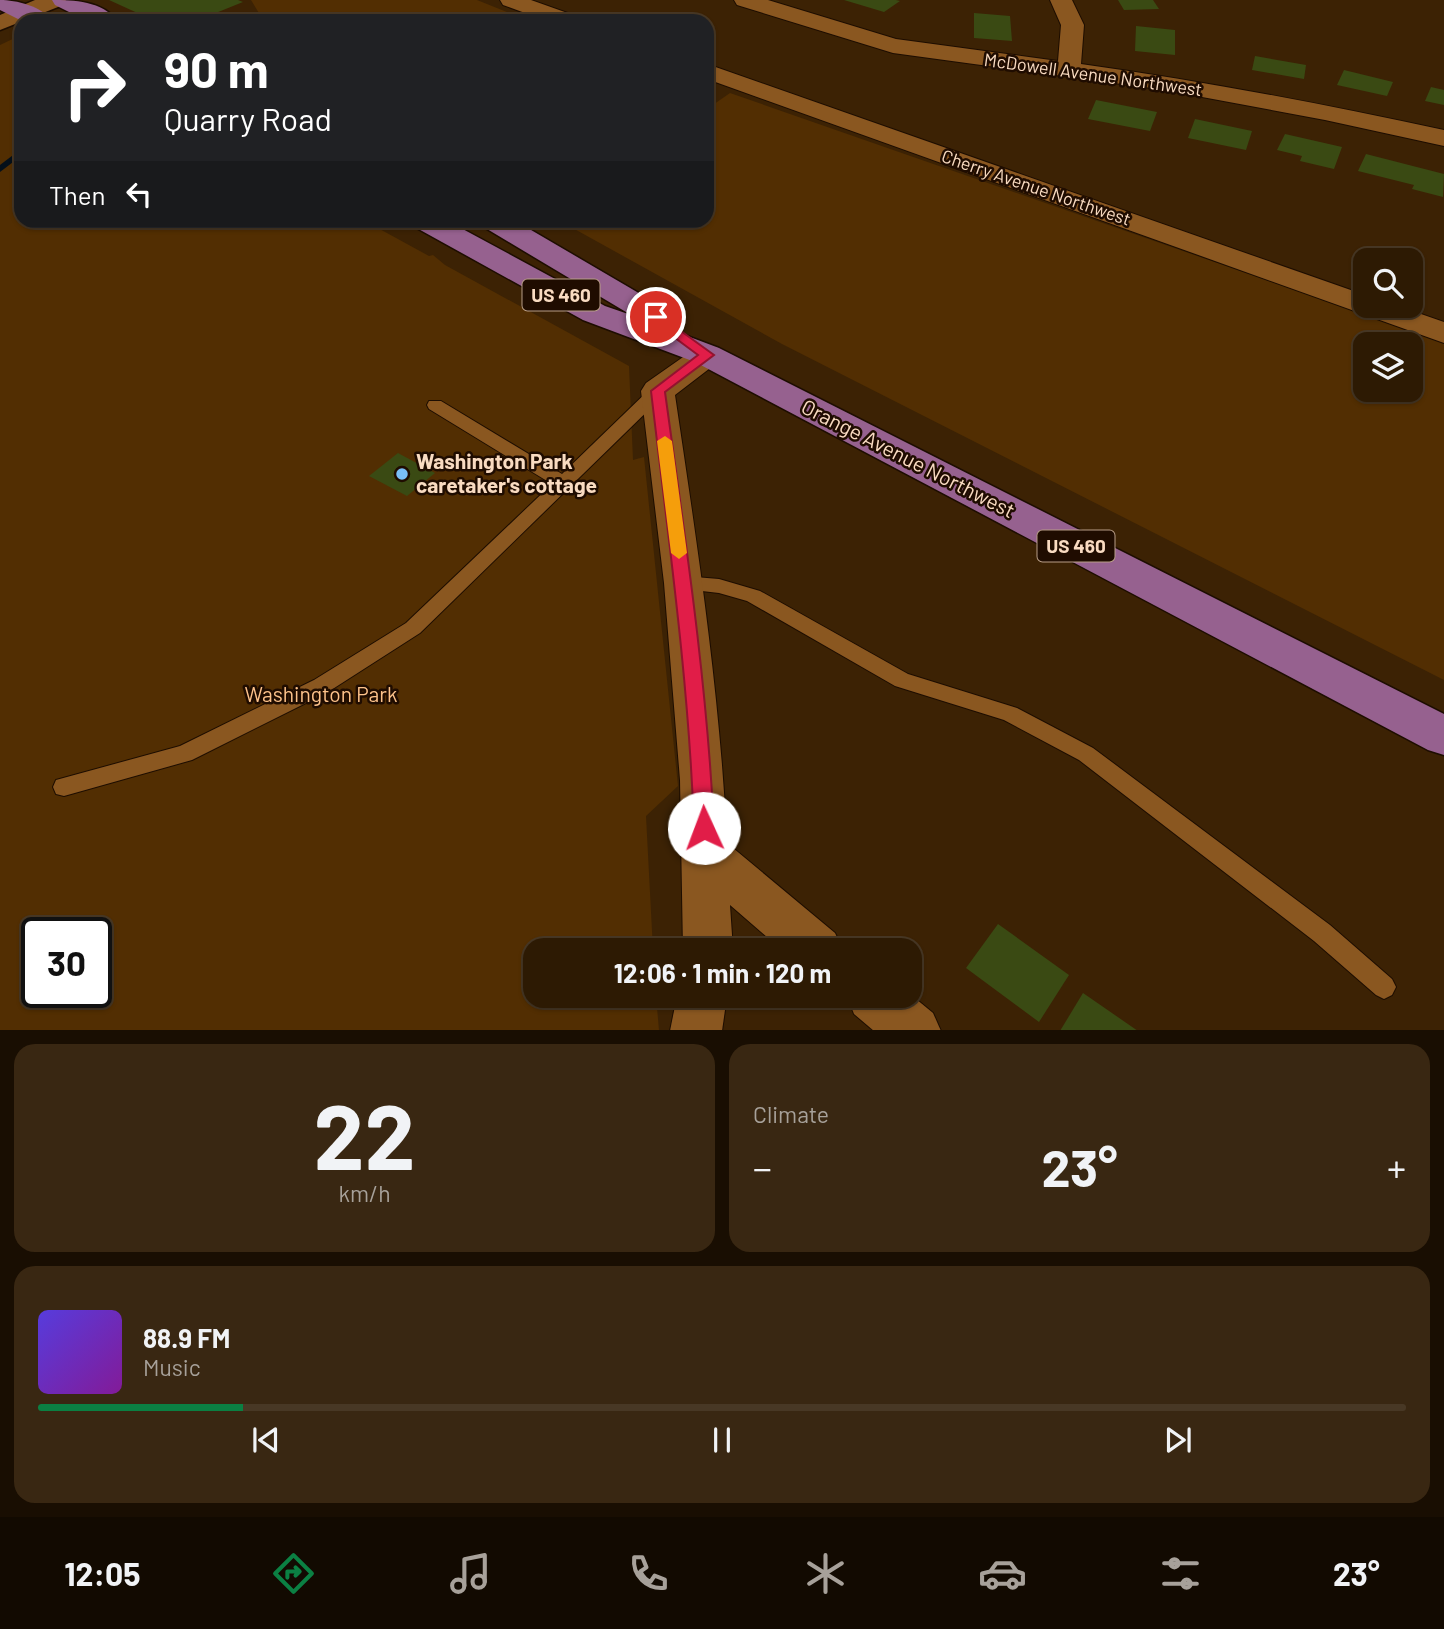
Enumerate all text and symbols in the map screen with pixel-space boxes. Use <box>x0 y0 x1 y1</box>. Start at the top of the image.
text: 90 m <box>164 39 269 98</box>
icon: right <box>49 42 140 133</box>
street label: McDowell Avenue Northwest <box>983 48 1204 100</box>
text: Quarry Road <box>164 99 332 137</box>
street label: Cherry Avenue Northwest <box>939 144 1134 230</box>
icon: left <box>120 175 158 213</box>
text: Then <box>49 179 106 210</box>
map controls <box>1353 248 1423 402</box>
button: search <box>1353 248 1423 318</box>
road number: US 460 <box>522 280 600 310</box>
pin <box>626 287 686 347</box>
icon: arrive <box>637 298 675 336</box>
button: layers <box>1353 332 1423 402</box>
street label: Orange Avenue Northwest <box>798 393 1020 522</box>
place label: Washington Park caretaker's cottage <box>416 448 597 497</box>
marker: Washington Park caretaker's cottage <box>394 466 410 482</box>
road number: US 460 <box>1038 530 1114 562</box>
park label: Washington Park <box>244 681 398 706</box>
position arrow <box>667 791 741 865</box>
speed limit sign: 30 <box>21 917 112 1008</box>
text: 12:06 · 1 min · 120 m <box>614 957 831 988</box>
text: 22 <box>314 1079 415 1188</box>
text: Climate <box>753 1100 829 1128</box>
text: 23° <box>1041 1135 1118 1197</box>
text: − <box>753 1144 772 1190</box>
text: + <box>1387 1144 1406 1190</box>
text: km/h <box>338 1179 391 1207</box>
text: 88.9 FM <box>143 1322 230 1353</box>
text: Music <box>143 1353 201 1381</box>
icon: previous <box>247 1421 285 1459</box>
icon: pause <box>703 1421 741 1459</box>
icon: next <box>1159 1421 1197 1459</box>
icon: directions <box>269 1549 318 1598</box>
icon: music <box>446 1549 495 1598</box>
icon: phone <box>624 1549 673 1598</box>
icon: climate <box>801 1549 850 1598</box>
icon: car <box>978 1549 1027 1598</box>
icon: filters <box>1156 1549 1205 1598</box>
text: 12:05 <box>64 1554 141 1592</box>
text: 23° <box>1333 1554 1380 1592</box>

